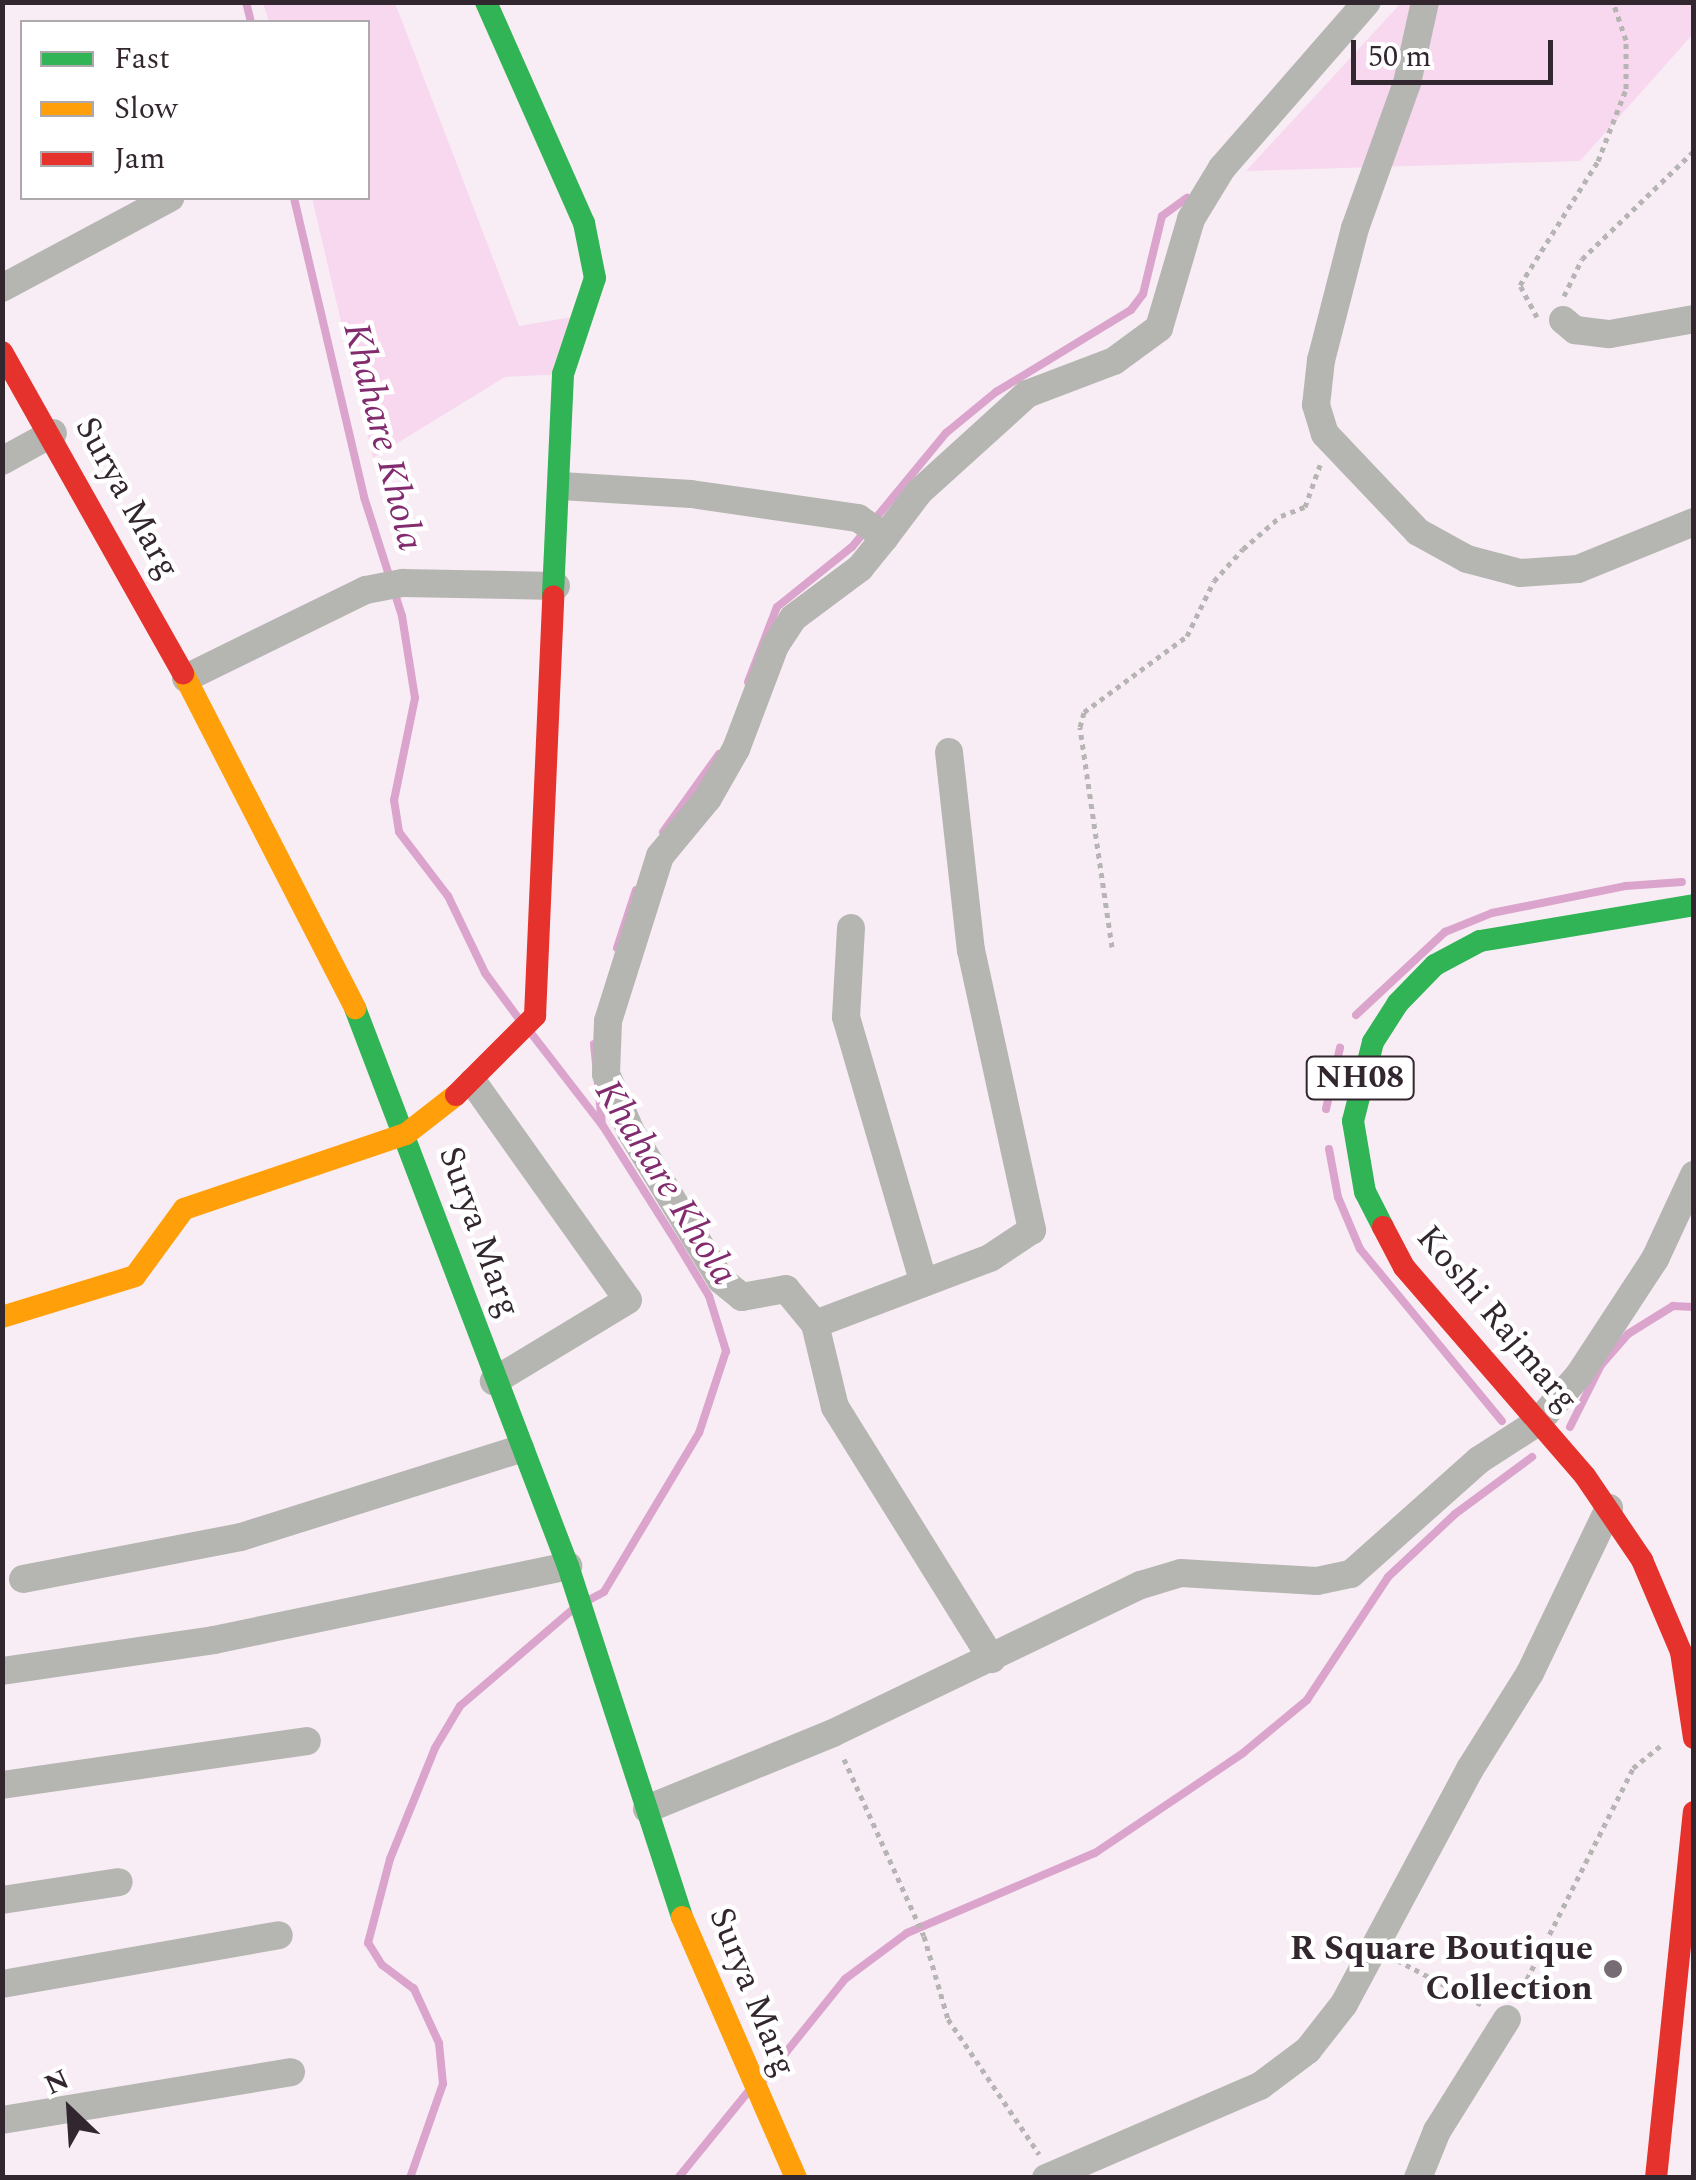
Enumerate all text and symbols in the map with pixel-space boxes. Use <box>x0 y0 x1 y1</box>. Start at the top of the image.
legend <box>20 20 370 200</box>
scale bar <box>1356 20 1558 82</box>
text: 50 m <box>1368 34 1431 80</box>
text: Fast <box>114 36 170 82</box>
text: Slow <box>114 86 178 132</box>
text: Jam <box>114 136 165 182</box>
water label: Khahare Khola <box>332 318 432 556</box>
street label: Surya Marg <box>65 410 189 586</box>
road number: NH08 <box>1305 1051 1415 1105</box>
water label: Khahare Khola <box>584 1072 746 1294</box>
street label: Surya Marg <box>429 1141 529 1323</box>
street label: Koshi Rajmarg <box>1407 1217 1587 1421</box>
street label: Surya Marg <box>699 1901 805 2083</box>
place label: R Square Boutique Collection <box>1290 1928 1593 2010</box>
marker: R Square Boutique Collection <box>1602 1958 1624 1980</box>
text: N <box>38 2058 77 2107</box>
north arrow <box>20 2060 120 2160</box>

